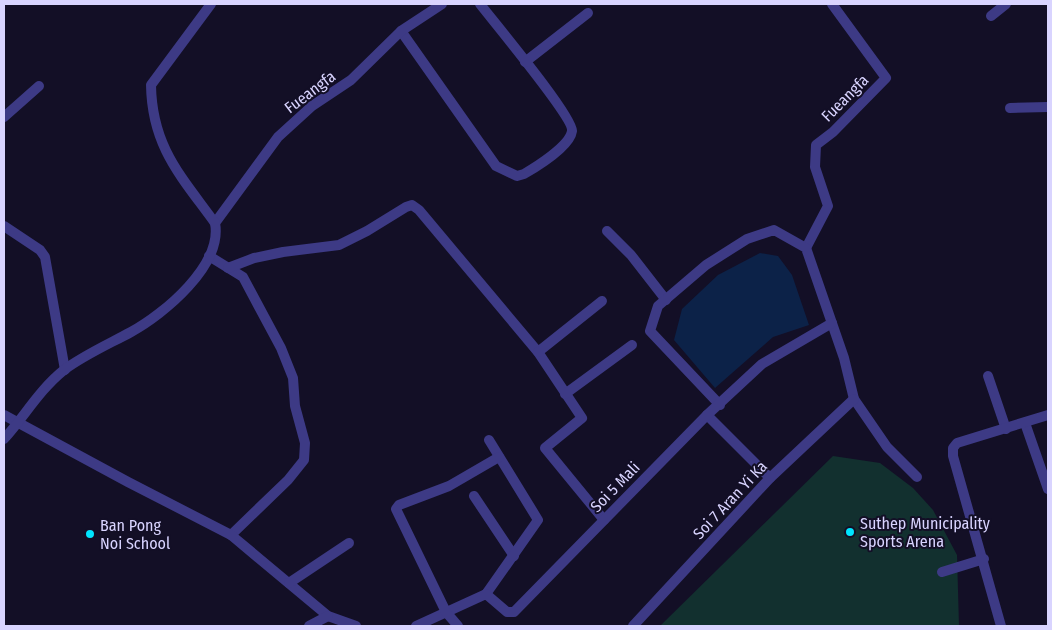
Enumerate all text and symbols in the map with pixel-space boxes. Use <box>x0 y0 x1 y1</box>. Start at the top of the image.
street label: Fueangfa <box>281 67 339 117</box>
street label: Fueangfa <box>818 70 873 125</box>
street label: Soi 7 Aran Yi Ka <box>689 457 771 543</box>
street label: Soi 5 Mali <box>586 458 644 516</box>
place label: Suthep Municipality Sports Arena <box>860 514 991 551</box>
place label: Ban Pong Noi School <box>100 516 170 553</box>
marker: Suthep Municipality Sports Arena <box>844 526 856 538</box>
marker: Ban Pong Noi School <box>84 528 96 540</box>

